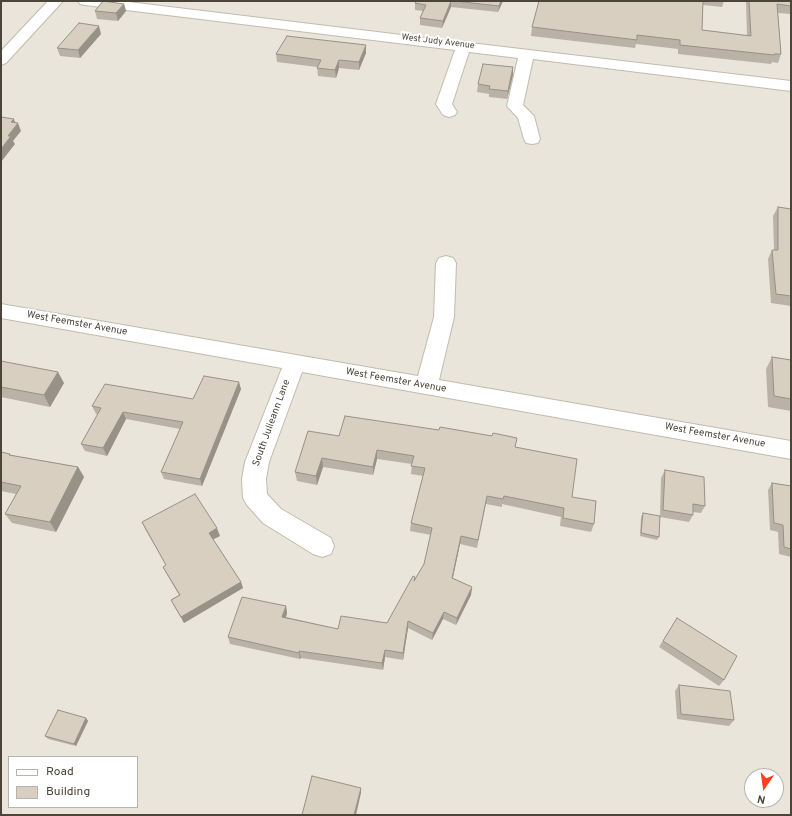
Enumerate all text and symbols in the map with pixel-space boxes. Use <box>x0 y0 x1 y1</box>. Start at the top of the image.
street label: West Judy Avenue <box>401 32 475 52</box>
street label: West Feemster Avenue <box>26 309 128 339</box>
street label: West Feemster Avenue <box>345 366 447 396</box>
street label: South Julieann Lane <box>251 378 293 468</box>
street label: West Feemster Avenue <box>664 421 766 451</box>
legend <box>8 756 138 808</box>
text: Road <box>46 764 74 780</box>
north arrow <box>744 768 784 808</box>
text: Building <box>46 784 90 800</box>
text: N <box>756 791 767 806</box>

